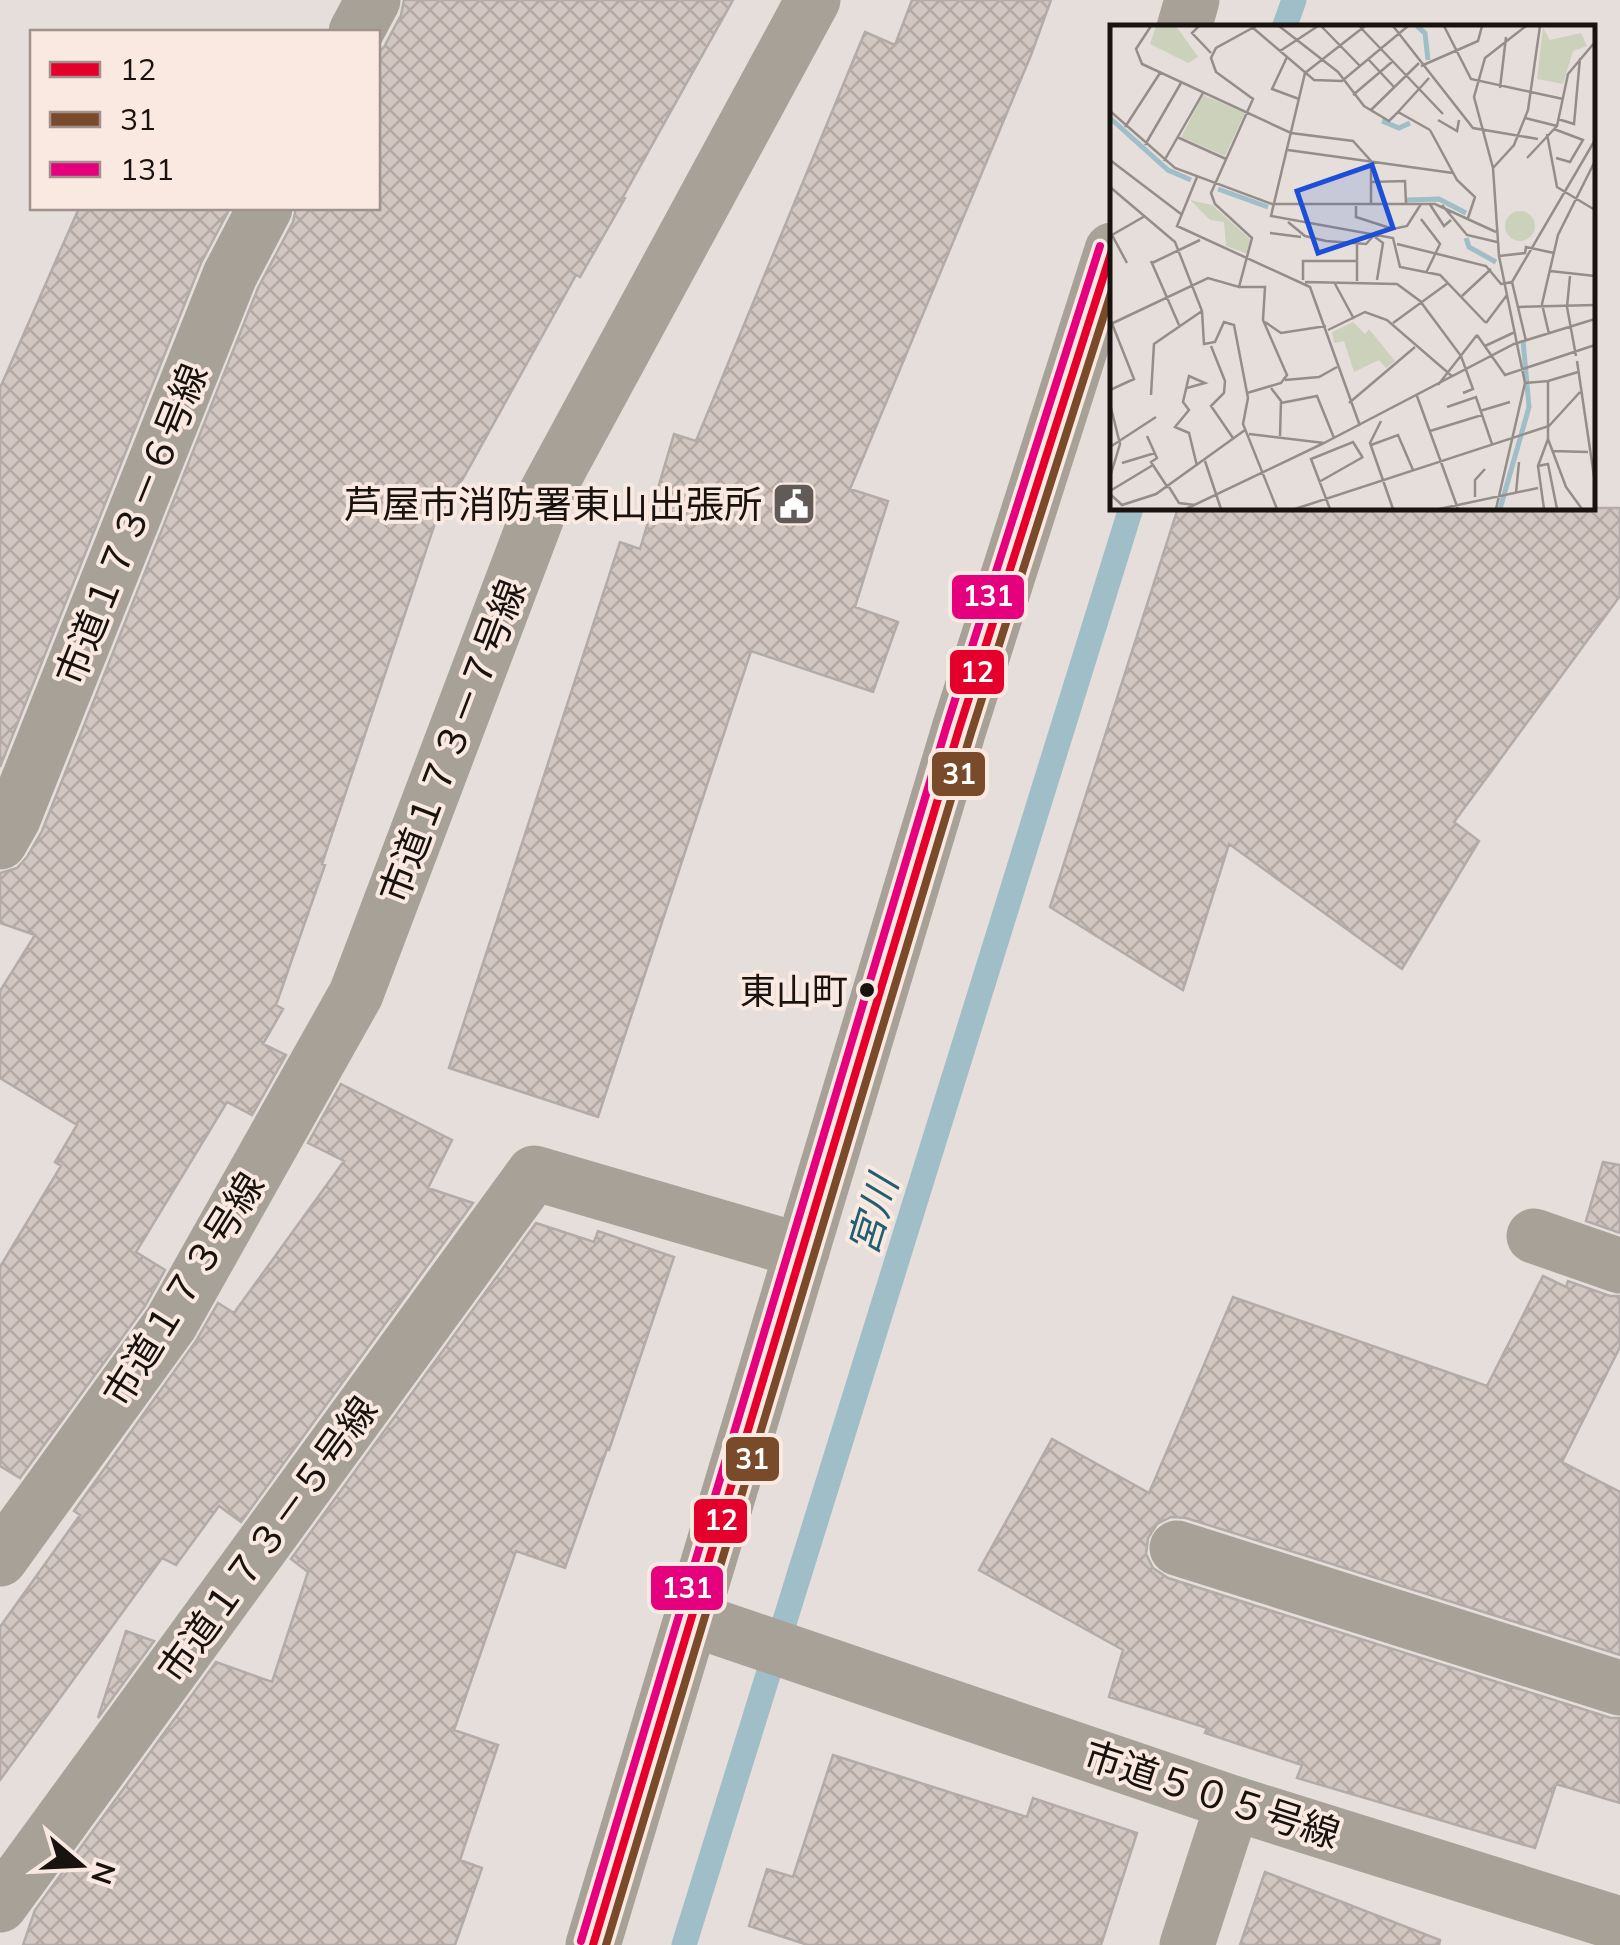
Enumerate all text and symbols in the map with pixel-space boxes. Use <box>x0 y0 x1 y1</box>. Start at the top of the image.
inset map <box>1110 25 1595 510</box>
legend <box>30 30 380 210</box>
text: 12 <box>120 50 156 88</box>
text: 31 <box>120 100 156 138</box>
text: 131 <box>120 150 174 188</box>
street label: 市道１７３－６号線 <box>45 356 217 692</box>
place label: 芦屋市消防署東山出張所 <box>344 480 762 528</box>
public building icon: 芦屋市消防署東山出張所 <box>771 481 817 527</box>
street label: 市道１７３－７号線 <box>368 573 536 909</box>
line badge: 131 <box>950 573 1026 621</box>
text: 131 <box>963 578 1013 613</box>
line badge: 12 <box>948 648 1006 696</box>
text: 12 <box>960 654 994 689</box>
line badge: 31 <box>930 750 987 798</box>
text: 31 <box>942 756 976 791</box>
place label: 東山町 <box>740 968 848 1013</box>
marker: 東山町 <box>857 980 877 1000</box>
street label: 市道１７３号線 <box>92 1163 274 1415</box>
water label: 宮川 <box>836 1166 909 1261</box>
street label: 市道１７３－５号線 <box>147 1387 387 1691</box>
line badge: 31 <box>724 1435 781 1483</box>
text: 31 <box>735 1441 769 1476</box>
line badge: 12 <box>692 1497 749 1545</box>
text: 12 <box>704 1502 738 1537</box>
line badge: 131 <box>649 1564 725 1612</box>
text: 131 <box>662 1570 712 1605</box>
street label: 市道５０５号線 <box>1078 1730 1346 1858</box>
north arrow <box>30 1815 130 1915</box>
text: N <box>84 1858 124 1889</box>

